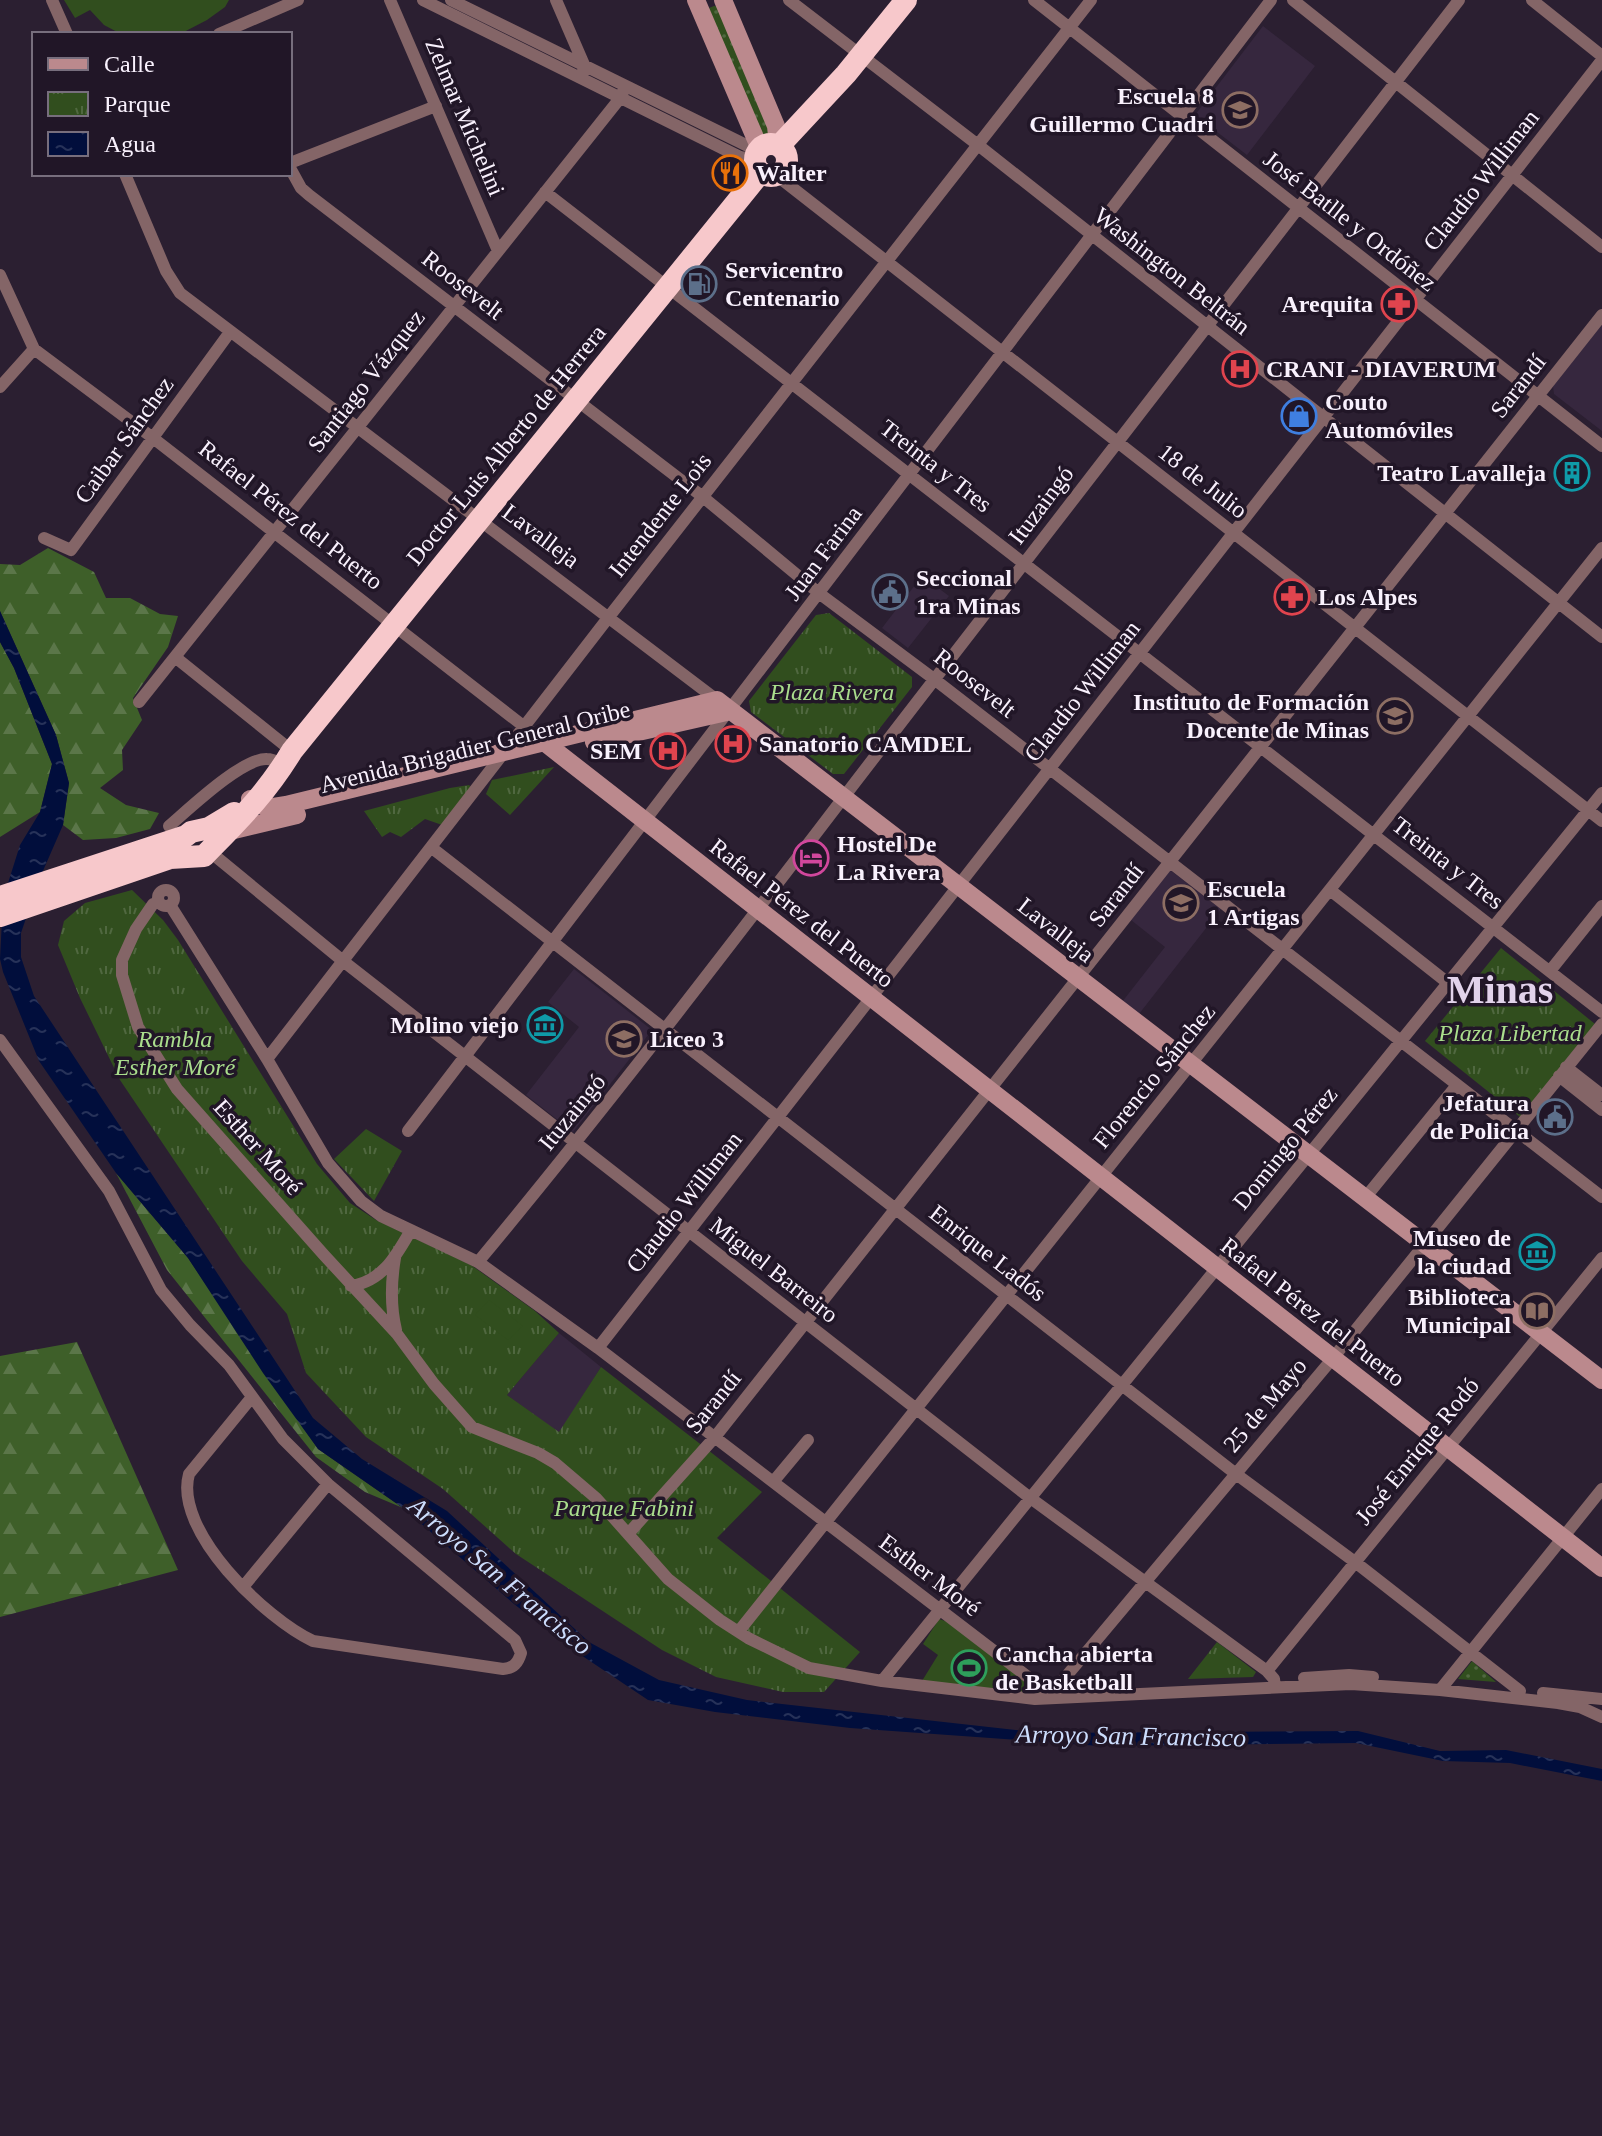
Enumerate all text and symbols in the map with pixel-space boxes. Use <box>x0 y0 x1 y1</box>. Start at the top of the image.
legend <box>32 32 292 176</box>
street label: Zelmar Michelini <box>420 34 510 200</box>
text: Calle <box>104 51 155 77</box>
place label: Escuela 8 Guillermo Cuadri <box>1029 83 1214 137</box>
text: Parque <box>104 91 171 117</box>
school or university icon: Escuela 8 Guillermo Cuadri <box>1221 91 1259 129</box>
street label: Claudio Williman <box>1418 105 1544 255</box>
text: Agua <box>104 131 156 157</box>
street label: José Batlle y Ordóñez <box>1259 146 1441 296</box>
restaurant icon: Walter <box>711 154 749 192</box>
place label: Walter <box>756 160 827 186</box>
street label: Washington Beltrán <box>1089 202 1255 340</box>
street label: Roosevelt <box>417 245 509 325</box>
place label: Servicentro Centenario <box>725 257 843 311</box>
fuel station icon: Servicentro Centenario <box>680 265 718 303</box>
pharmacy icon: Arequita <box>1380 285 1418 323</box>
place label: Arequita <box>1281 291 1373 317</box>
street label: Santiago Vázquez <box>302 305 430 457</box>
street label: Doctor Luis Alberto de Herrera <box>401 320 611 570</box>
street label: Sarandí <box>1485 349 1551 423</box>
hospital icon: CRANI - DIAVERUM <box>1221 350 1259 388</box>
place label: CRANI - DIAVERUM <box>1266 356 1496 382</box>
street label: Caibar Sánchez <box>69 372 179 508</box>
place label: Couto Automóviles <box>1325 389 1453 443</box>
shop icon: Couto Automóviles <box>1280 397 1318 435</box>
street label: Treinta y Tres <box>875 415 997 517</box>
street label: Rafael Pérez del Puerto <box>194 435 388 595</box>
street label: 18 de Julio <box>1153 438 1253 524</box>
street label: Intendente Lois <box>604 448 716 582</box>
building icon: Teatro Lavalleja <box>1553 454 1591 492</box>
place label: Teatro Lavalleja <box>1377 460 1546 486</box>
street label: Ituzaingó <box>1003 461 1079 549</box>
street label: Lavalleja <box>498 499 585 573</box>
street label: Juan Farina <box>779 500 867 605</box>
place label: Seccional 1ra Minas <box>916 565 1021 619</box>
public building icon: Seccional 1ra Minas <box>871 573 909 611</box>
pharmacy icon: Los Alpes <box>1273 578 1311 616</box>
place label: Los Alpes <box>1318 584 1417 610</box>
street label: Claudio Williman <box>1019 616 1145 766</box>
street label: Roosevelt <box>929 643 1021 723</box>
park label: Plaza Rivera <box>769 679 894 705</box>
place label: Instituto de Formación Docente de Minas <box>1133 689 1369 743</box>
street label: Avenida Brigadier General Oribe <box>317 696 633 798</box>
school or university icon: Instituto de Formación Docente de Minas <box>1376 697 1414 735</box>
hospital icon: Sanatorio CAMDEL <box>714 725 752 763</box>
place label: Sanatorio CAMDEL <box>759 731 972 757</box>
hospital icon: SEM <box>649 732 687 770</box>
place label: SEM <box>590 738 642 764</box>
street label: Treinta y Tres <box>1387 812 1509 914</box>
place label: Hostel De La Rivera <box>837 831 940 885</box>
street label: Rafael Pérez del Puerto <box>705 833 899 993</box>
hotel icon: Hostel De La Rivera <box>792 839 830 877</box>
street label: Sarandí <box>1083 858 1149 932</box>
place label: Escuela 1 Artigas <box>1207 876 1300 930</box>
school or university icon: Escuela 1 Artigas <box>1162 884 1200 922</box>
street label: Lavalleja <box>1013 892 1099 968</box>
district label: Minas <box>1447 967 1553 1012</box>
street label: Florencio Sánchez <box>1088 999 1220 1153</box>
museum icon: Molino viejo <box>526 1006 564 1044</box>
place label: Molino viejo <box>390 1012 519 1038</box>
school or university icon: Liceo 3 <box>605 1020 643 1058</box>
park label: Plaza Libertad <box>1437 1020 1583 1046</box>
park label: Rambla Esther Moré <box>114 1026 237 1080</box>
place label: Liceo 3 <box>650 1026 724 1052</box>
street label: Ituzaingó <box>533 1069 611 1155</box>
street label: Domingo Pérez <box>1228 1082 1342 1214</box>
place label: Jefatura de Policía <box>1430 1090 1529 1144</box>
street label: Esther Moré <box>208 1094 308 1200</box>
public building icon: Jefatura de Policía <box>1536 1098 1574 1136</box>
street label: Claudio Williman <box>621 1127 747 1277</box>
street label: Enrique Ladós <box>925 1199 1051 1307</box>
street label: Miguel Barreiro <box>705 1212 843 1328</box>
place label: Museo de la ciudad <box>1413 1225 1512 1279</box>
street label: Rafael Pérez del Puerto <box>1216 1232 1410 1392</box>
museum icon: Museo de la ciudad <box>1518 1233 1556 1271</box>
place label: Biblioteca Municipal <box>1406 1284 1511 1338</box>
library icon: Biblioteca Municipal <box>1518 1292 1556 1330</box>
street label: 25 de Mayo <box>1218 1353 1312 1457</box>
street label: Sarandí <box>680 1365 746 1439</box>
street label: José Enrique Rodó <box>1350 1372 1484 1530</box>
water label: Arroyo San Francisco <box>401 1490 597 1661</box>
park label: Parque Fabini <box>553 1495 694 1521</box>
street label: Esther Moré <box>875 1529 985 1621</box>
place label: Cancha abierta de Basketball <box>995 1641 1153 1695</box>
sports icon: Cancha abierta de Basketball <box>950 1649 988 1687</box>
water label: Arroyo San Francisco <box>1014 1719 1246 1753</box>

